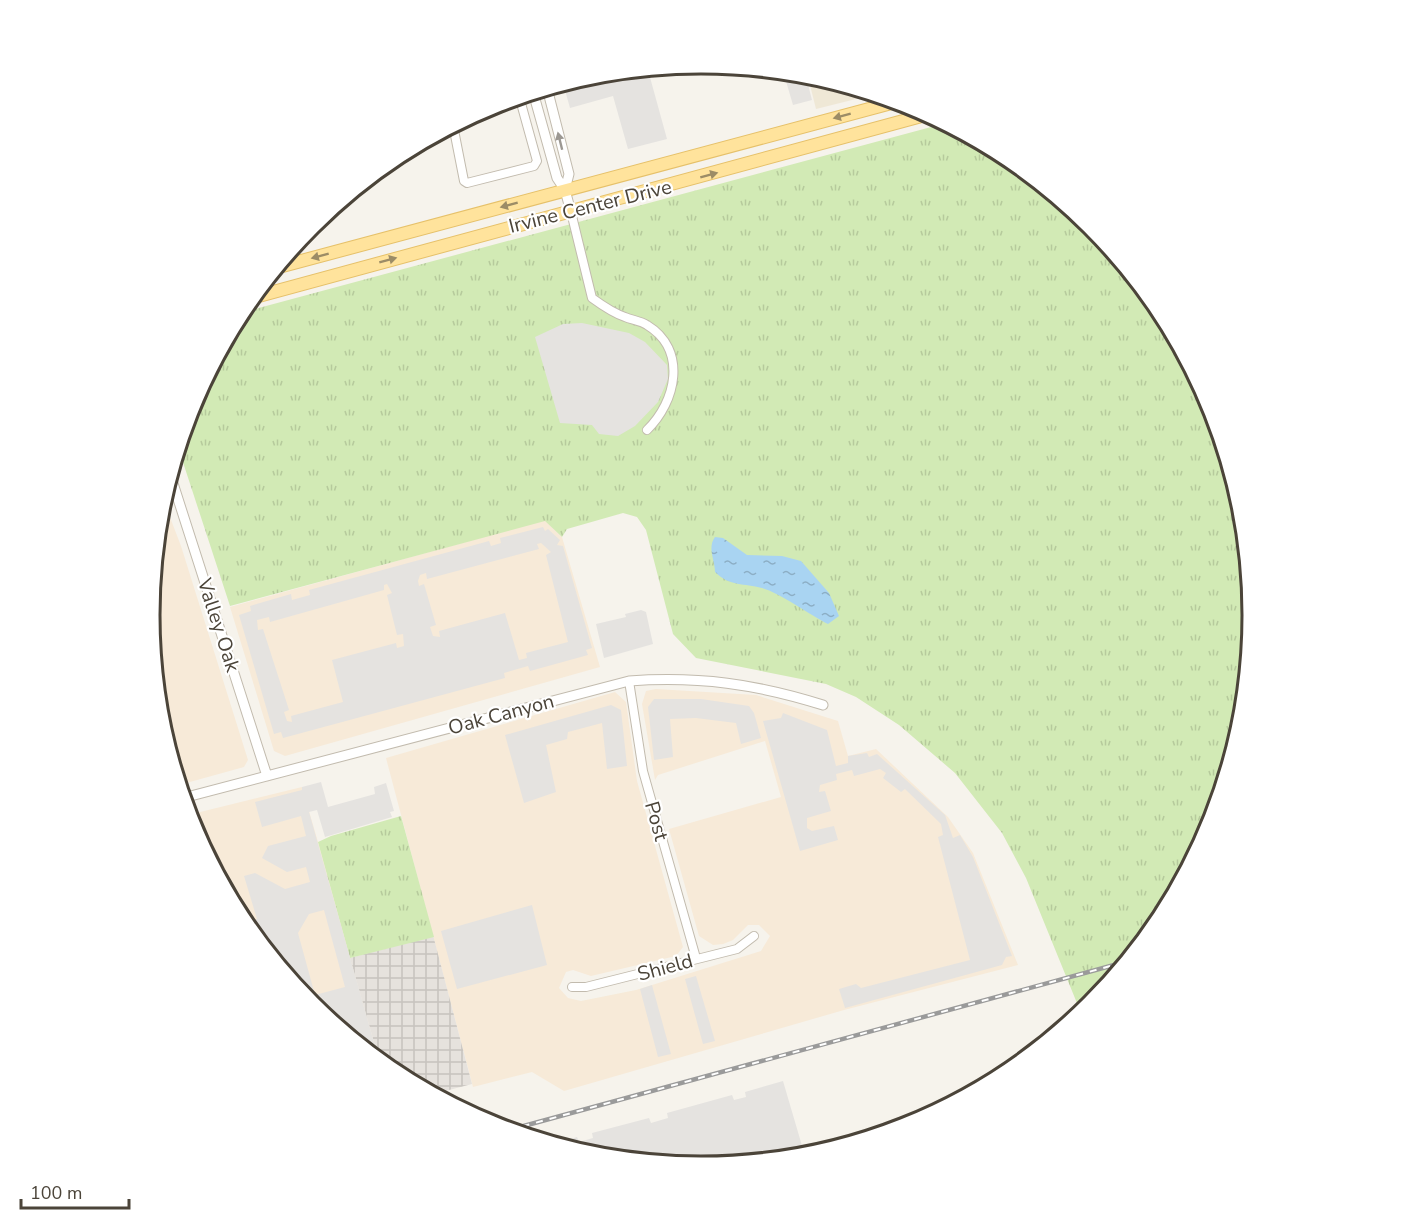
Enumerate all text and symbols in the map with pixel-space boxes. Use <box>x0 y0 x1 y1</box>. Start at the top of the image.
one-way arrow <box>833 112 851 121</box>
one-way arrow <box>555 132 565 150</box>
one-way arrow <box>700 170 718 179</box>
street label: Irvine Center Drive <box>506 173 674 240</box>
one-way arrow <box>499 201 518 211</box>
one-way arrow <box>311 252 329 261</box>
one-way arrow <box>379 255 397 264</box>
street label: Valley Oak <box>190 574 247 676</box>
street label: Oak Canyon <box>445 687 557 742</box>
street label: Post <box>638 798 675 845</box>
street label: Shield <box>634 947 696 988</box>
scale bar <box>21 1172 129 1210</box>
text: 100 m <box>30 1181 82 1205</box>

